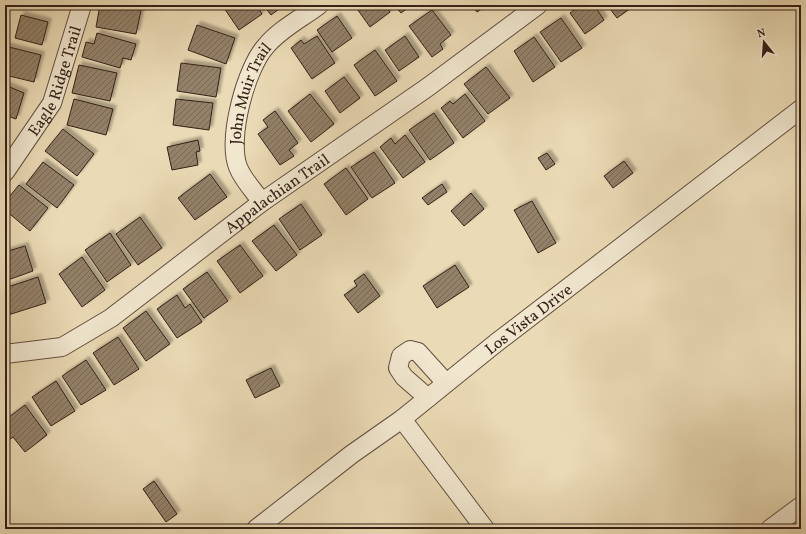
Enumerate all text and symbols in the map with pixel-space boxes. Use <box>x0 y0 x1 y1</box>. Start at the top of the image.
north arrow <box>744 22 784 62</box>
street label: Eagle Ridge Trail <box>24 23 88 141</box>
text: N <box>755 26 768 42</box>
street label: John Muir Trail <box>226 38 277 145</box>
street label: Appalachian Trail <box>221 149 335 240</box>
street label: Los Vista Drive <box>481 279 577 361</box>

